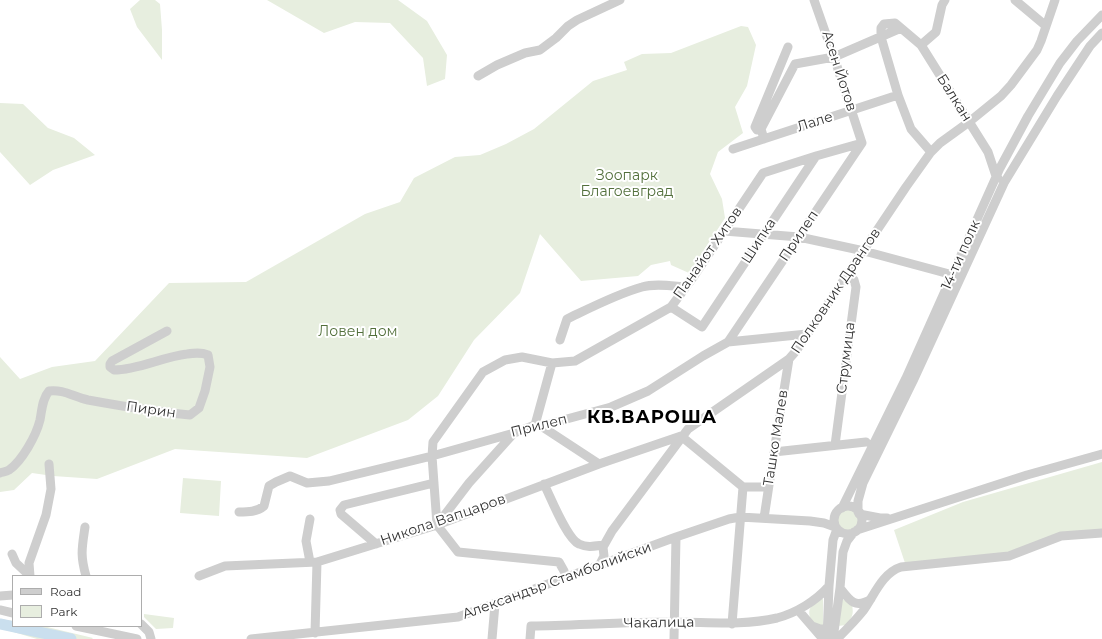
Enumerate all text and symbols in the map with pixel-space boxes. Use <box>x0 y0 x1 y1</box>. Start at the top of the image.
street label: Асен Йотов <box>818 29 860 113</box>
street label: Балкан <box>933 71 975 125</box>
street label: Лале <box>795 108 835 136</box>
park label: Зоопарк Благоевград <box>581 168 673 200</box>
street label: Панайот Хитов <box>670 204 746 302</box>
street label: Прилеп <box>776 207 822 265</box>
street label: Шипка <box>738 215 780 267</box>
street label: 14-ти полк <box>938 217 984 293</box>
street label: Полковник Дрангов <box>788 225 884 357</box>
street label: Струмица <box>833 321 859 395</box>
park label: Ловен дом <box>318 324 398 340</box>
street label: Ташко Малев <box>760 389 792 487</box>
street label: Пирин <box>125 398 177 422</box>
district label: КВ.ВАРОША <box>587 407 717 429</box>
street label: Прилеп <box>509 411 569 441</box>
street label: Никола Вапцаров <box>378 491 508 549</box>
street label: Александър Стамболийски <box>460 539 654 623</box>
legend <box>12 575 142 627</box>
text: Road <box>50 584 81 599</box>
text: Park <box>50 604 77 619</box>
street label: Чакалица <box>624 614 694 632</box>

